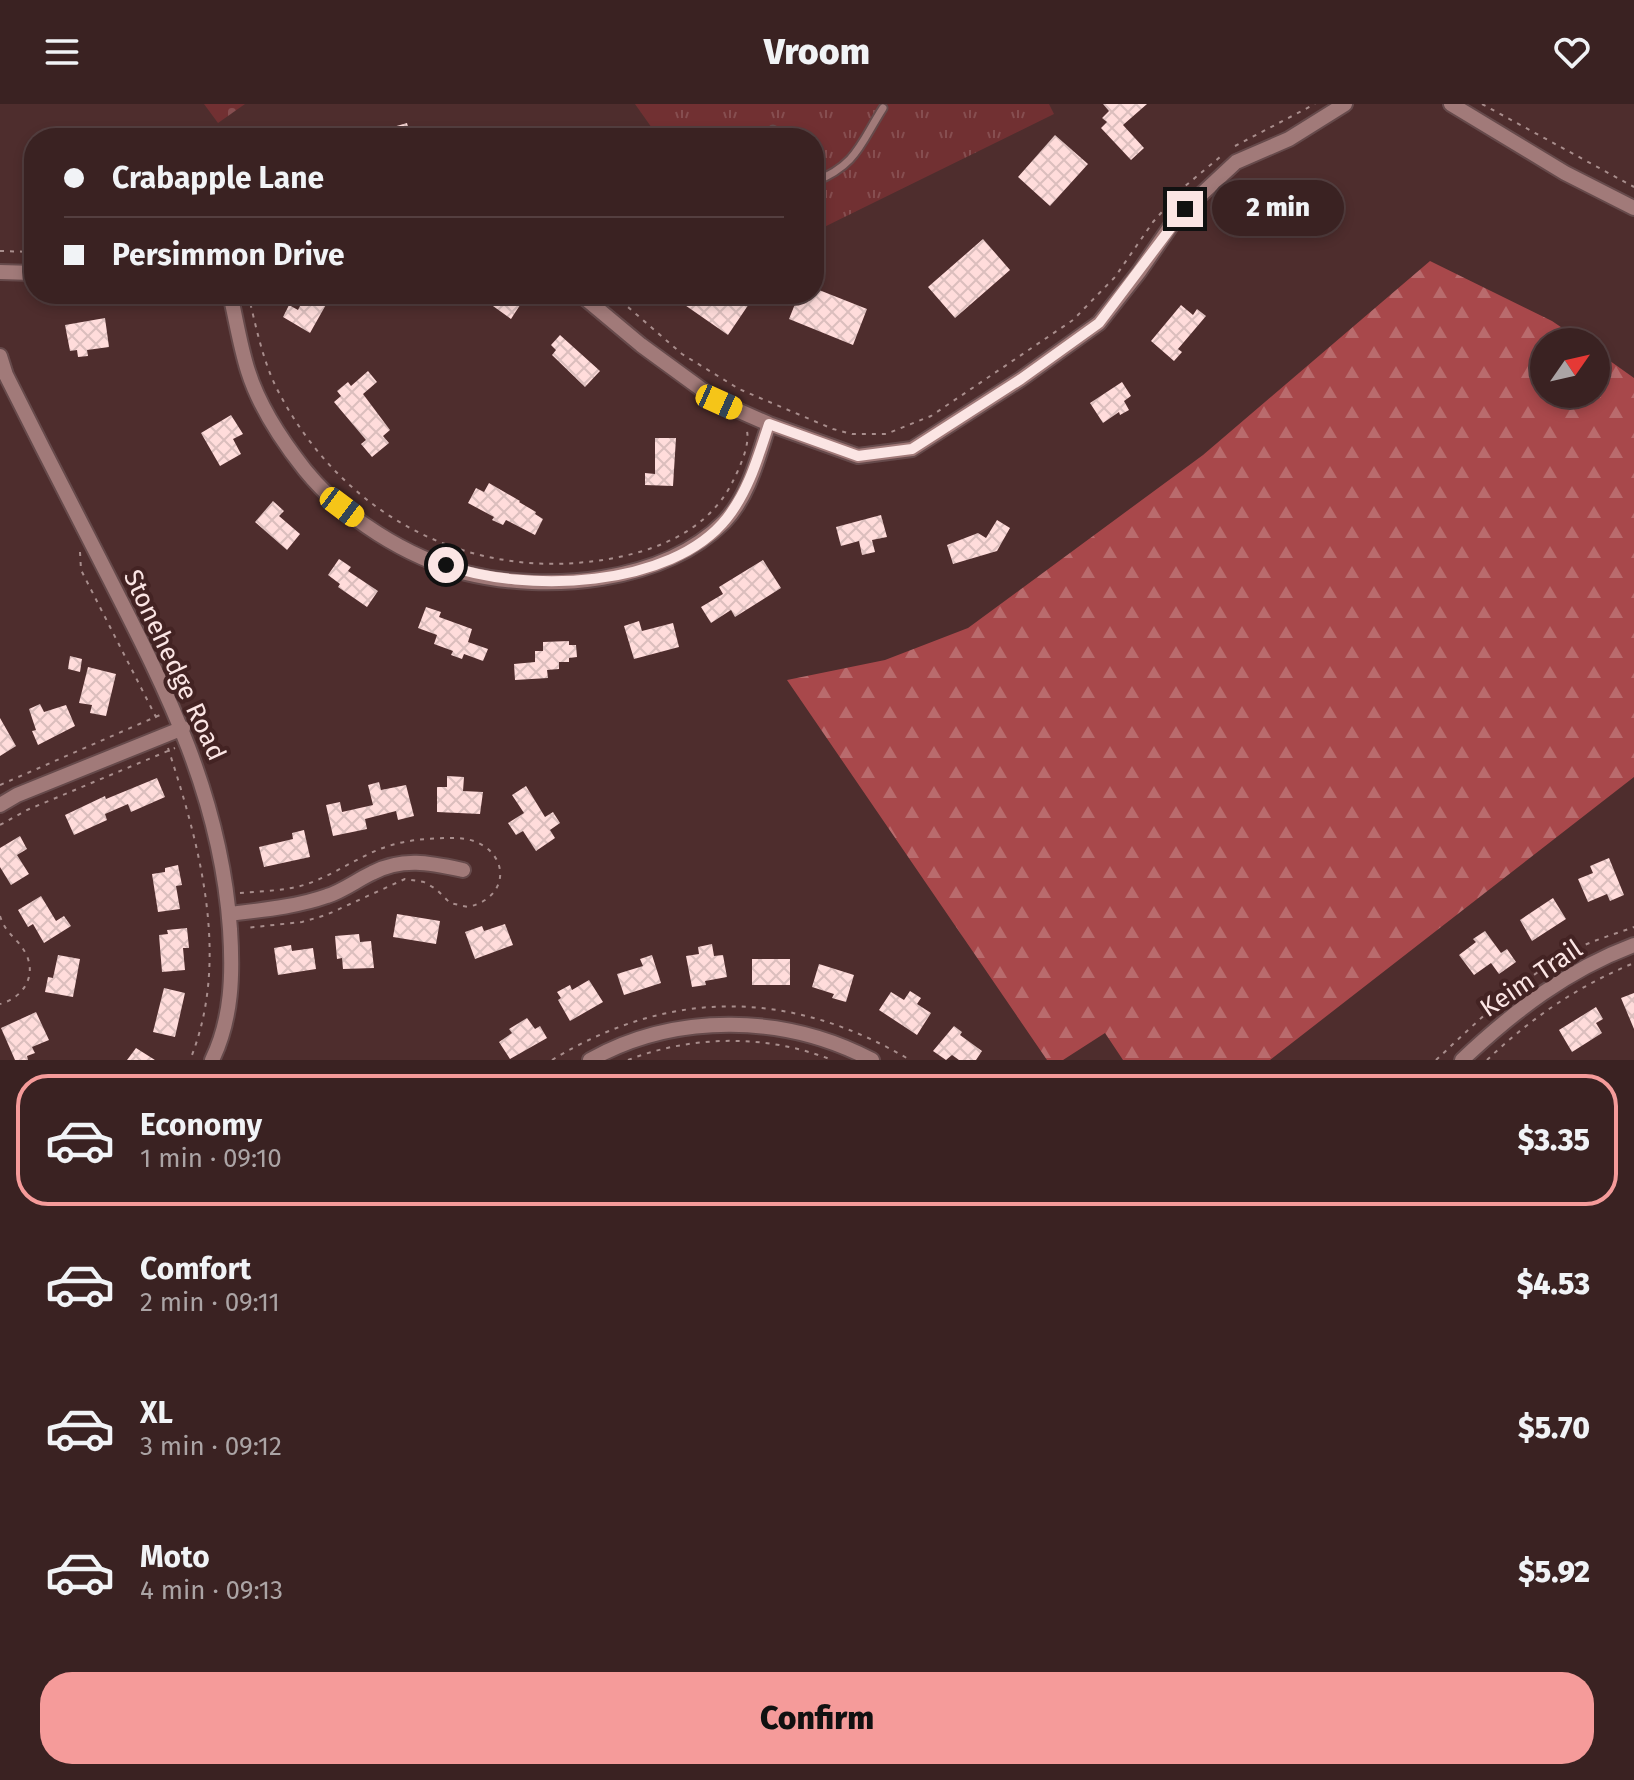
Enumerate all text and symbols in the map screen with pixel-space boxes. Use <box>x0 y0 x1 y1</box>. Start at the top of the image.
icon: menu <box>40 30 84 74</box>
text: Vroom <box>764 30 870 74</box>
icon: heart <box>1550 30 1594 74</box>
text: Crabapple Lane <box>112 160 324 196</box>
callout: 2 min <box>1213 181 1345 237</box>
route end <box>1167 191 1203 227</box>
text: 2 min <box>1246 192 1310 223</box>
text: Persimmon Drive <box>112 237 345 273</box>
north arrow <box>1530 328 1610 408</box>
map controls <box>1530 328 1610 408</box>
car <box>692 381 746 423</box>
car <box>316 483 368 531</box>
route start <box>428 547 464 583</box>
street label: Stonehedge Road <box>117 565 232 765</box>
street label: Keim Trail <box>1474 933 1589 1024</box>
icon: car <box>44 1104 116 1176</box>
text: Economy <box>140 1107 262 1143</box>
text: $3.35 <box>1518 1122 1590 1158</box>
text: 1 min · 09:10 <box>140 1143 282 1174</box>
icon: car <box>44 1248 116 1320</box>
text: Comfort <box>140 1251 251 1287</box>
text: $4.53 <box>1517 1266 1590 1302</box>
text: 2 min · 09:11 <box>140 1287 280 1318</box>
icon: car <box>44 1392 116 1464</box>
text: XL <box>140 1395 173 1431</box>
text: $5.70 <box>1518 1410 1590 1446</box>
text: 3 min · 09:12 <box>140 1431 282 1462</box>
icon: car <box>44 1536 116 1608</box>
text: Moto <box>140 1539 210 1575</box>
text: $5.92 <box>1518 1554 1590 1590</box>
text: 4 min · 09:13 <box>140 1575 283 1606</box>
button: Confirm <box>40 1672 1594 1764</box>

